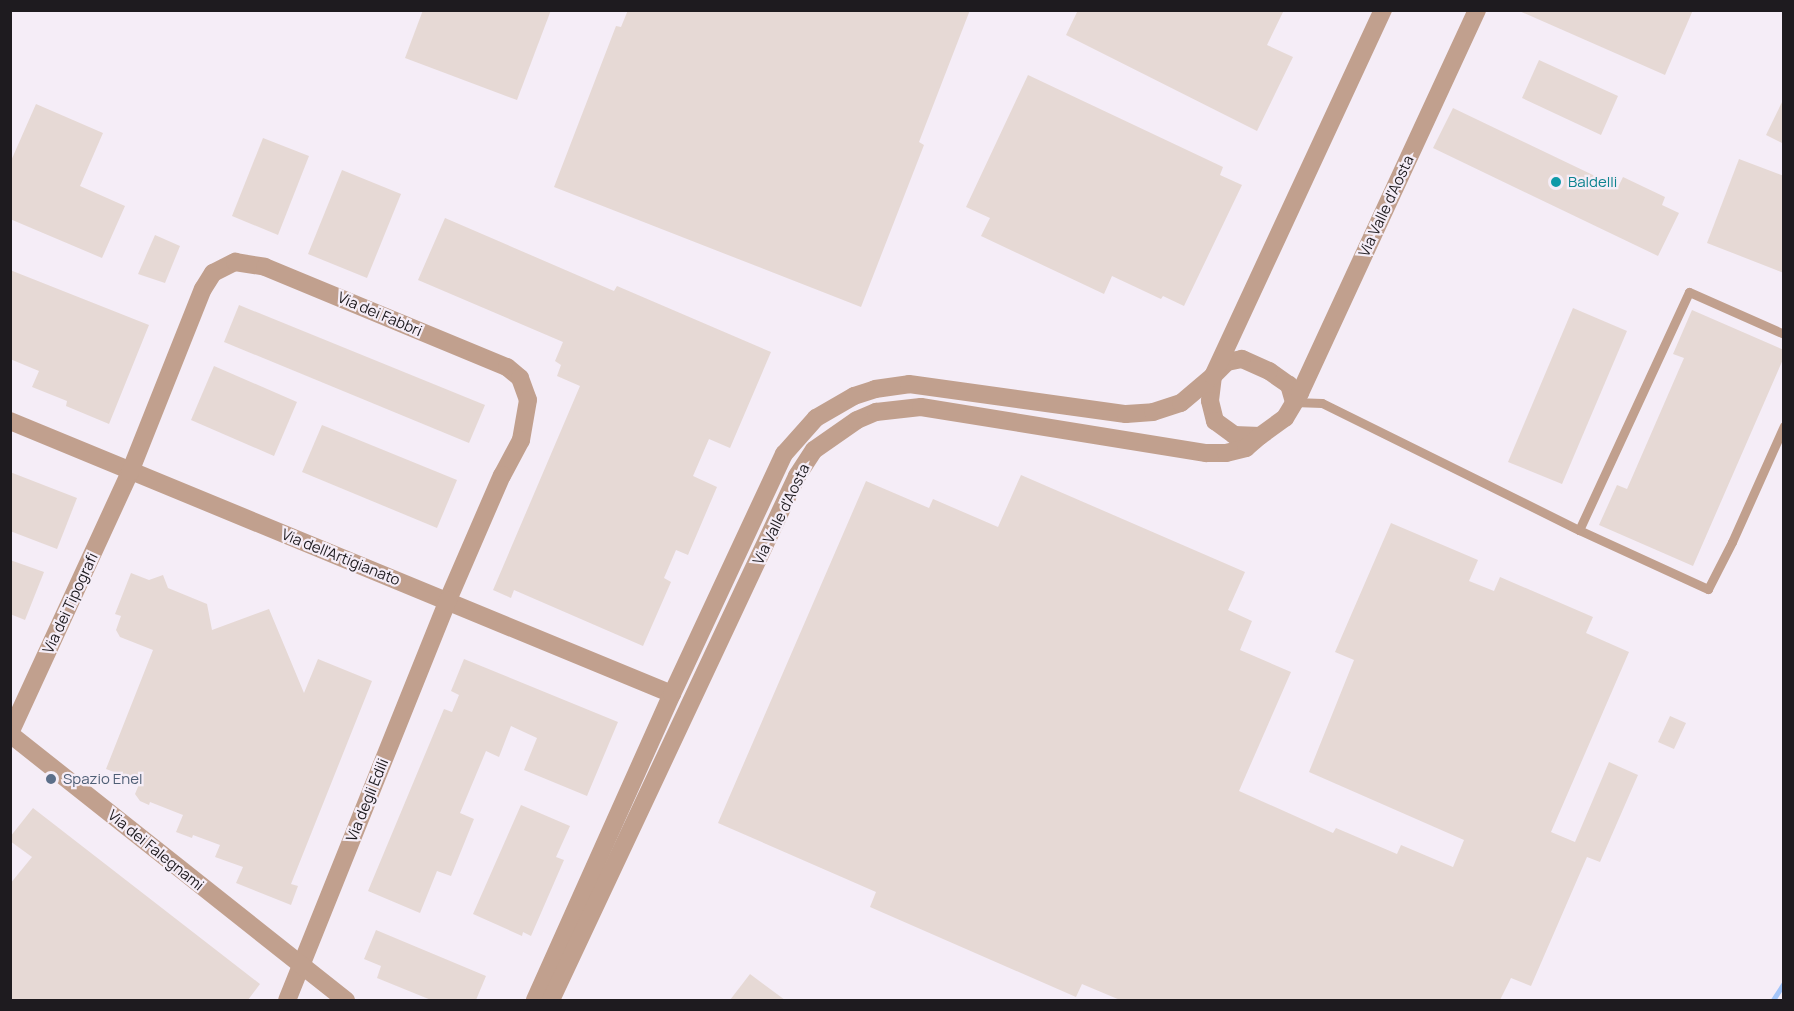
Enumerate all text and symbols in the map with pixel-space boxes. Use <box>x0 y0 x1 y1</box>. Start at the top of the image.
street label: Via Valle d'Aosta <box>1355 152 1417 260</box>
place label: Baldelli <box>1568 173 1617 191</box>
marker: Baldelli <box>1549 175 1563 189</box>
street label: Via dei Fabbri <box>335 288 425 340</box>
street label: Via Valle d'Aosta <box>749 461 813 567</box>
street label: Via dell'Artigianato <box>279 525 403 589</box>
street label: Via dei Tipografi <box>39 550 101 656</box>
street label: Via degli Edili <box>342 756 392 844</box>
place label: Spazio Enel <box>63 770 142 788</box>
marker: Spazio Enel <box>44 772 58 786</box>
street label: Via dei Falegnami <box>105 806 207 894</box>

